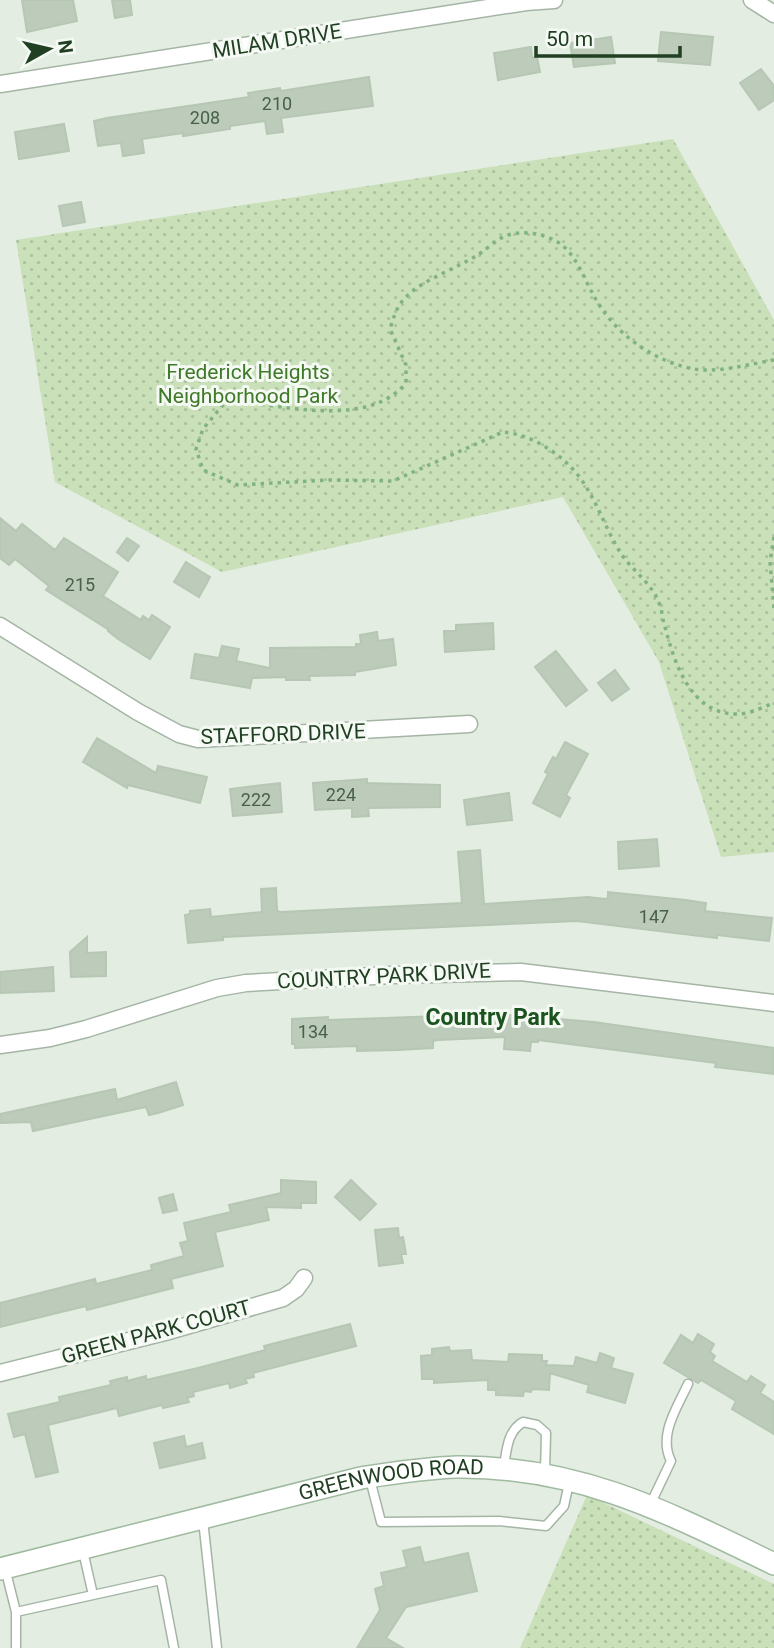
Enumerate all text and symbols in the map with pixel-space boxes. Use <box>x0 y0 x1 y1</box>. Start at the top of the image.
north arrow <box>14 14 84 84</box>
scale bar <box>536 14 680 58</box>
street label: MILAM DRIVE <box>211 19 343 63</box>
text: 50 m <box>546 27 593 51</box>
text: N <box>53 38 78 55</box>
house number: 210 <box>262 93 292 114</box>
house number: 208 <box>190 107 220 128</box>
park label: Frederick Heights Neighborhood Park <box>158 360 339 408</box>
house number: 215 <box>65 574 95 595</box>
street label: STAFFORD DRIVE <box>200 719 366 749</box>
house number: 224 <box>326 784 356 805</box>
house number: 222 <box>241 789 271 810</box>
house number: 147 <box>639 906 669 927</box>
street label: COUNTRY PARK DRIVE <box>277 958 491 994</box>
district label: Country Park <box>425 1004 561 1031</box>
house number: 134 <box>298 1021 328 1042</box>
street label: GREEN PARK COURT <box>59 1295 254 1369</box>
street label: GREENWOOD ROAD <box>296 1455 484 1505</box>

